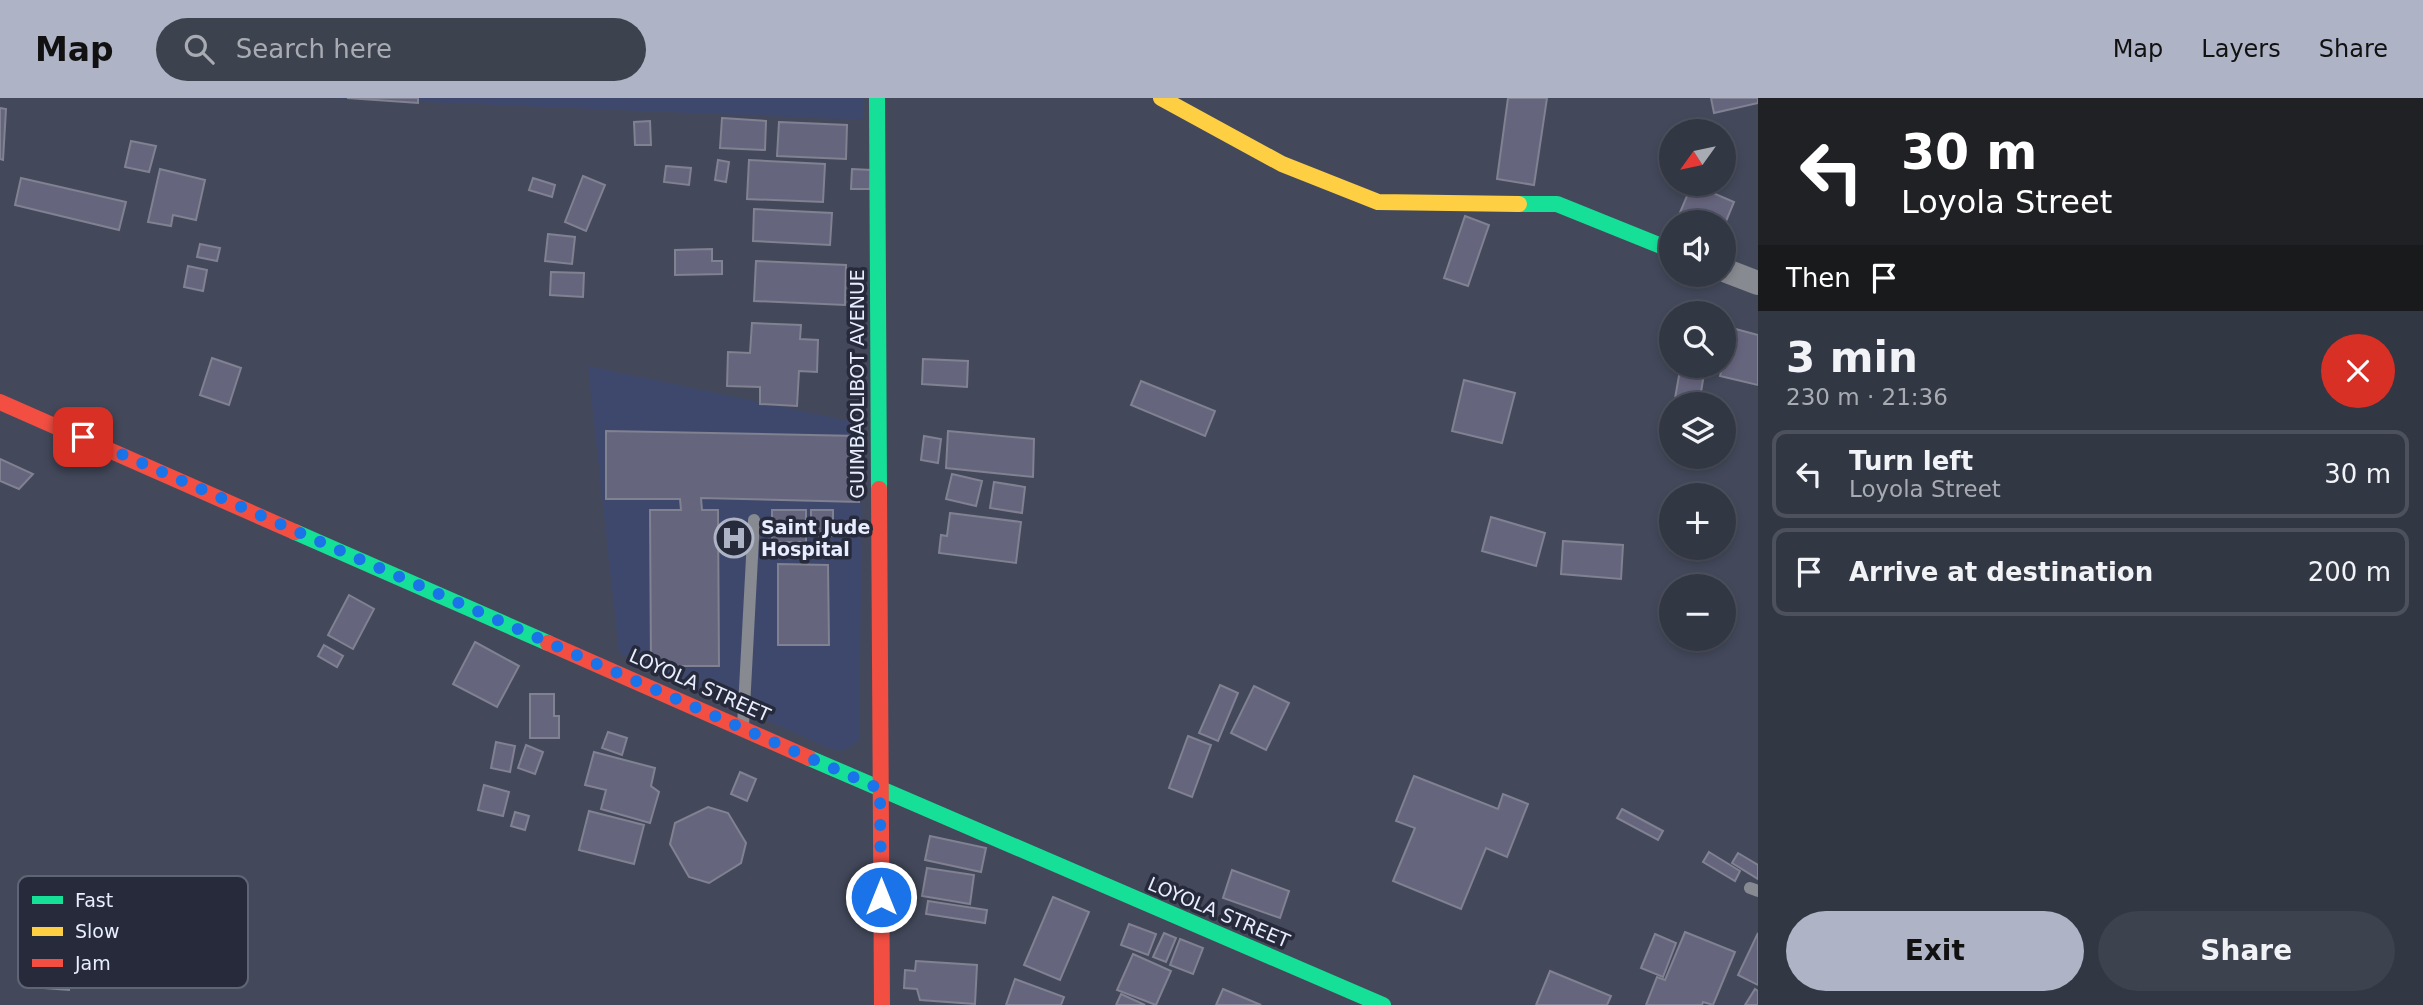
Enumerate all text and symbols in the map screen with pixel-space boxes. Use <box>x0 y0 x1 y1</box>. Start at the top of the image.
search box <box>156 18 646 81</box>
text: Map <box>35 30 114 69</box>
icon: search <box>180 30 218 68</box>
text: Search here <box>236 34 392 64</box>
text: Map <box>2113 35 2163 63</box>
text: Layers <box>2201 35 2281 63</box>
text: Share <box>2319 35 2388 63</box>
north arrow <box>1659 119 1736 196</box>
map controls <box>1659 119 1736 651</box>
text: 30 m <box>1901 124 2037 181</box>
icon: left <box>1786 126 1877 217</box>
text: Loyola Street <box>1901 183 2112 221</box>
button: sound <box>1659 210 1736 287</box>
icon: arrive <box>1865 259 1903 297</box>
text: Then <box>1786 263 1851 293</box>
street label: GUIMBAOLIBOT AVENUE <box>846 269 868 499</box>
button: search <box>1659 301 1736 378</box>
text: 3 min <box>1786 333 1918 382</box>
button: close <box>2321 334 2395 408</box>
text: 230 m · 21:36 <box>1786 384 1948 410</box>
button: layers <box>1659 392 1736 469</box>
pin <box>53 407 113 467</box>
icon: arrive <box>64 418 102 456</box>
text: Turn left <box>1849 446 1973 476</box>
icon: left <box>1790 455 1828 493</box>
text: 30 m <box>2324 459 2391 489</box>
text: Loyola Street <box>1849 476 2001 502</box>
button: + <box>1659 483 1736 560</box>
place label: Saint Jude Hospital <box>761 516 870 560</box>
hospital icon: Saint Jude Hospital <box>713 517 755 559</box>
icon: arrive <box>1790 553 1828 591</box>
text: Arrive at destination <box>1849 557 2153 587</box>
text: 200 m <box>2308 557 2391 587</box>
button: − <box>1659 574 1736 651</box>
street label: LOYOLA STREET <box>626 644 774 726</box>
position arrow <box>844 860 918 934</box>
street label: LOYOLA STREET <box>1145 872 1294 952</box>
legend <box>18 876 248 988</box>
text: Fast <box>75 889 113 911</box>
button: Exit <box>1786 911 2084 991</box>
button: Share <box>2098 911 2395 991</box>
text: Slow <box>75 920 120 942</box>
text: Jam <box>74 952 111 974</box>

